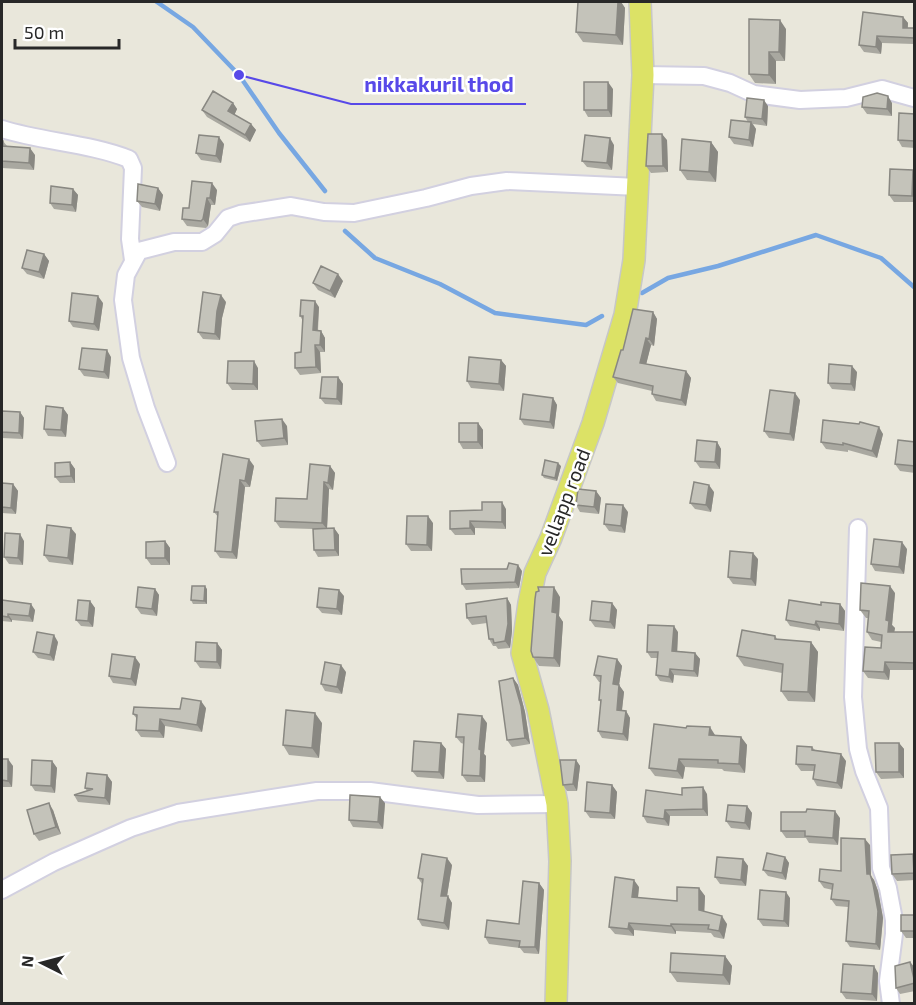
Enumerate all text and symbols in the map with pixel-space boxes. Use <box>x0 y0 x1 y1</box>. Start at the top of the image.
scale bar <box>15 12 118 50</box>
text: 50 m <box>24 21 64 43</box>
callout: nikkakuril thod <box>351 65 526 104</box>
text: nikkakuril thod <box>364 71 514 96</box>
street label: vellapp road <box>531 445 595 559</box>
north arrow <box>12 933 72 993</box>
text: N <box>17 955 37 968</box>

